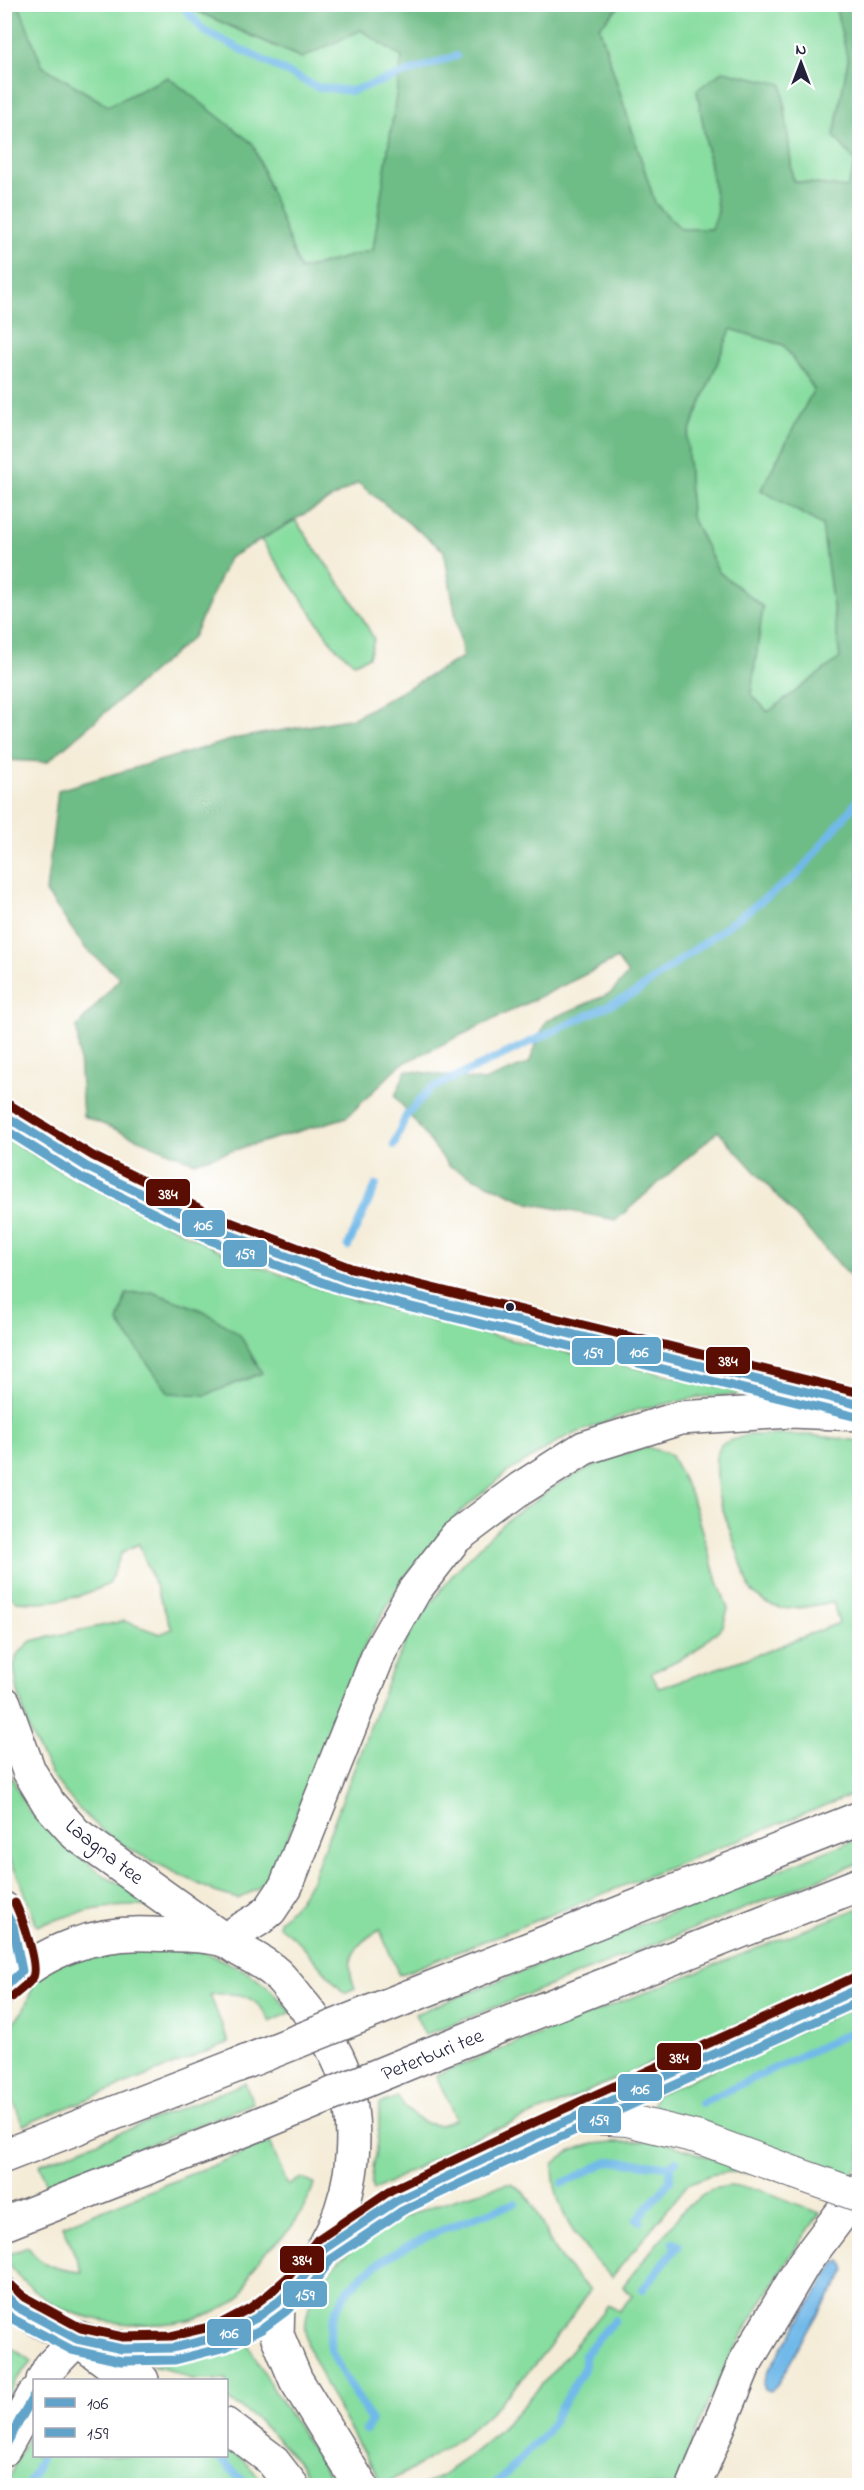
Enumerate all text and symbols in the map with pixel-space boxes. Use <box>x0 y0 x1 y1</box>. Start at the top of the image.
north arrow <box>771 33 831 93</box>
text: N <box>796 38 807 62</box>
line badge: 384 <box>145 1178 191 1207</box>
text: 384 <box>157 1183 178 1207</box>
line badge: 106 <box>181 1209 226 1238</box>
text: 106 <box>193 1214 213 1238</box>
line badge: 159 <box>222 1239 268 1268</box>
text: 159 <box>235 1243 255 1267</box>
unlabelled marker <box>504 1301 516 1313</box>
line badge: 106 <box>616 1336 662 1365</box>
line badge: 159 <box>571 1337 616 1366</box>
text: 106 <box>629 1341 649 1365</box>
text: 159 <box>583 1342 603 1366</box>
line badge: 384 <box>705 1346 751 1375</box>
text: 384 <box>717 1350 738 1374</box>
street label: Laagna tee <box>57 1812 150 1895</box>
street label: Peterburi tee <box>377 2022 489 2090</box>
line badge: 384 <box>656 2042 702 2071</box>
text: 384 <box>668 2047 689 2071</box>
line badge: 106 <box>617 2073 663 2102</box>
text: 106 <box>630 2078 650 2102</box>
line badge: 159 <box>577 2105 622 2134</box>
text: 159 <box>589 2109 609 2133</box>
line badge: 384 <box>279 2245 325 2274</box>
text: 384 <box>291 2249 312 2273</box>
line badge: 159 <box>282 2280 328 2308</box>
text: 159 <box>295 2284 315 2308</box>
line badge: 106 <box>206 2318 252 2347</box>
text: 106 <box>219 2322 239 2346</box>
legend <box>33 2379 228 2457</box>
text: 106 <box>87 2392 108 2418</box>
text: 159 <box>87 2422 109 2448</box>

